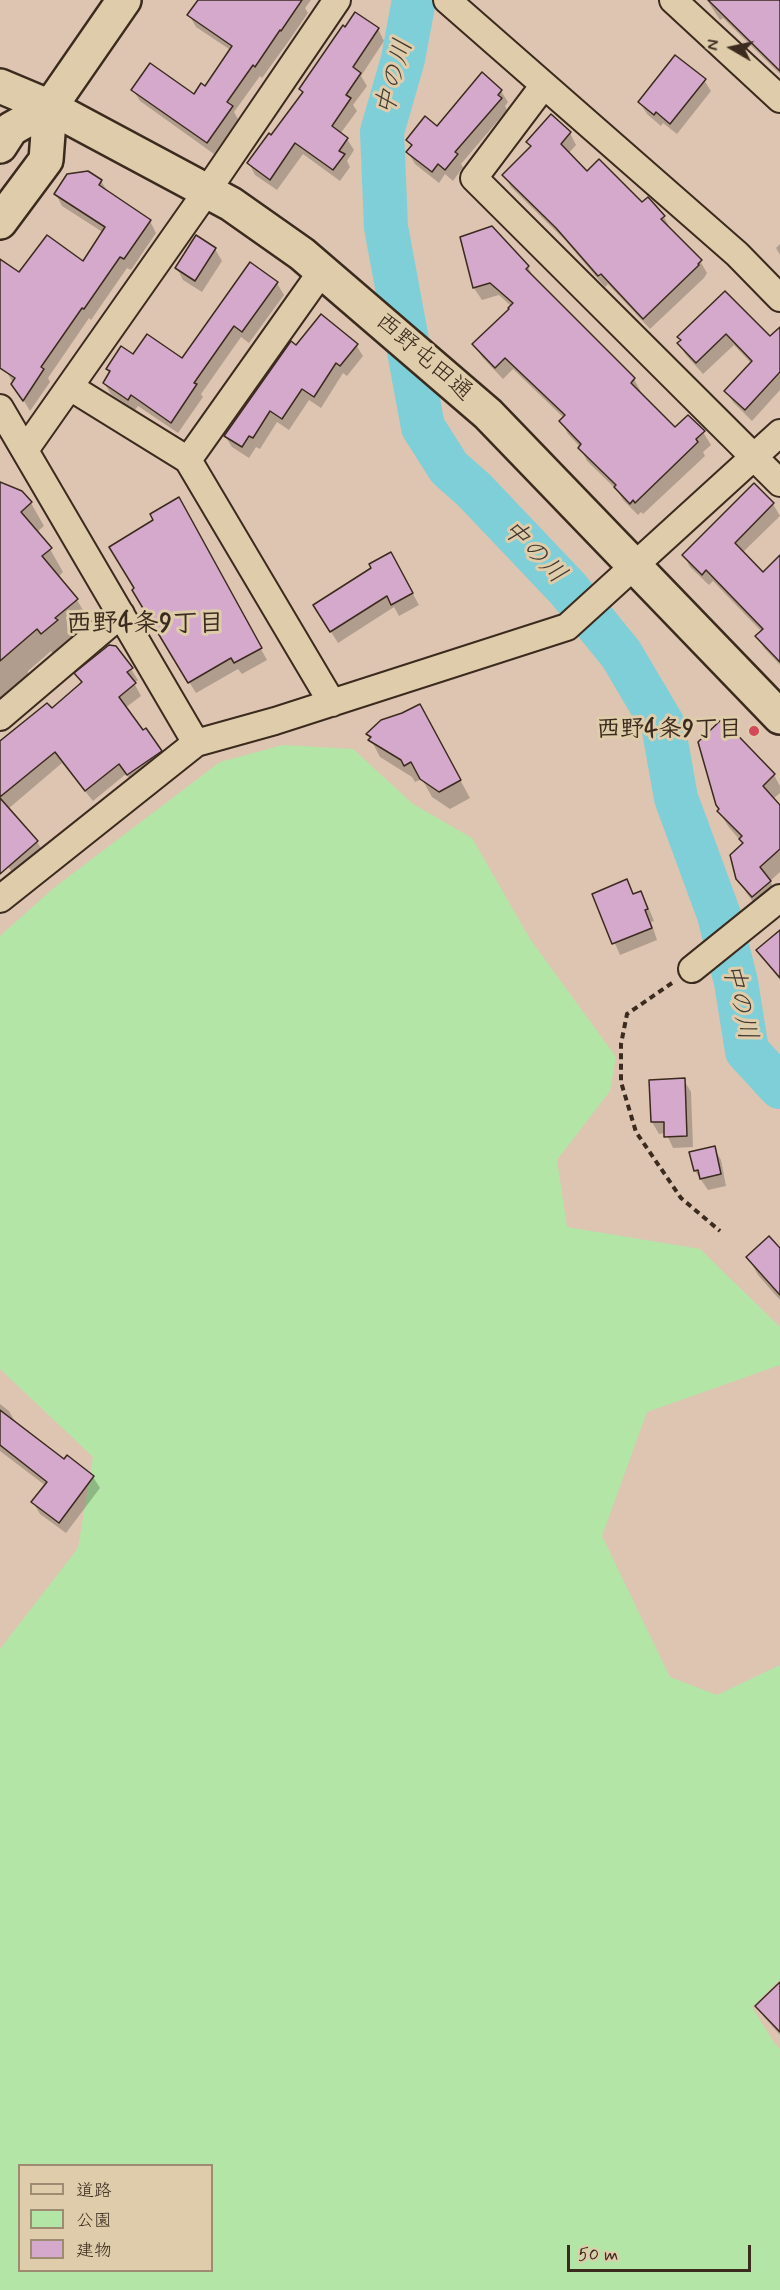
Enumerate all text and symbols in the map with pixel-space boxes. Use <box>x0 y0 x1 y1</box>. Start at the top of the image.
north arrow <box>702 18 762 78</box>
water label: 中の川 <box>371 36 421 120</box>
text: N <box>703 38 725 52</box>
street label: 西野屯田通 <box>368 308 478 408</box>
water label: 中の川 <box>494 514 572 592</box>
district label: 西野4条9丁目 <box>66 610 224 642</box>
place label: 西野4条9丁目 <box>596 717 742 745</box>
marker: 西野4条9丁目 <box>747 724 761 738</box>
water label: 中の川 <box>714 960 762 1044</box>
legend <box>18 2164 213 2272</box>
text: 道路 <box>76 2179 112 2203</box>
text: 公園 <box>76 2209 112 2233</box>
scale bar <box>570 2233 754 2271</box>
text: 建物 <box>76 2239 112 2263</box>
text: 50 m <box>578 2243 618 2267</box>

